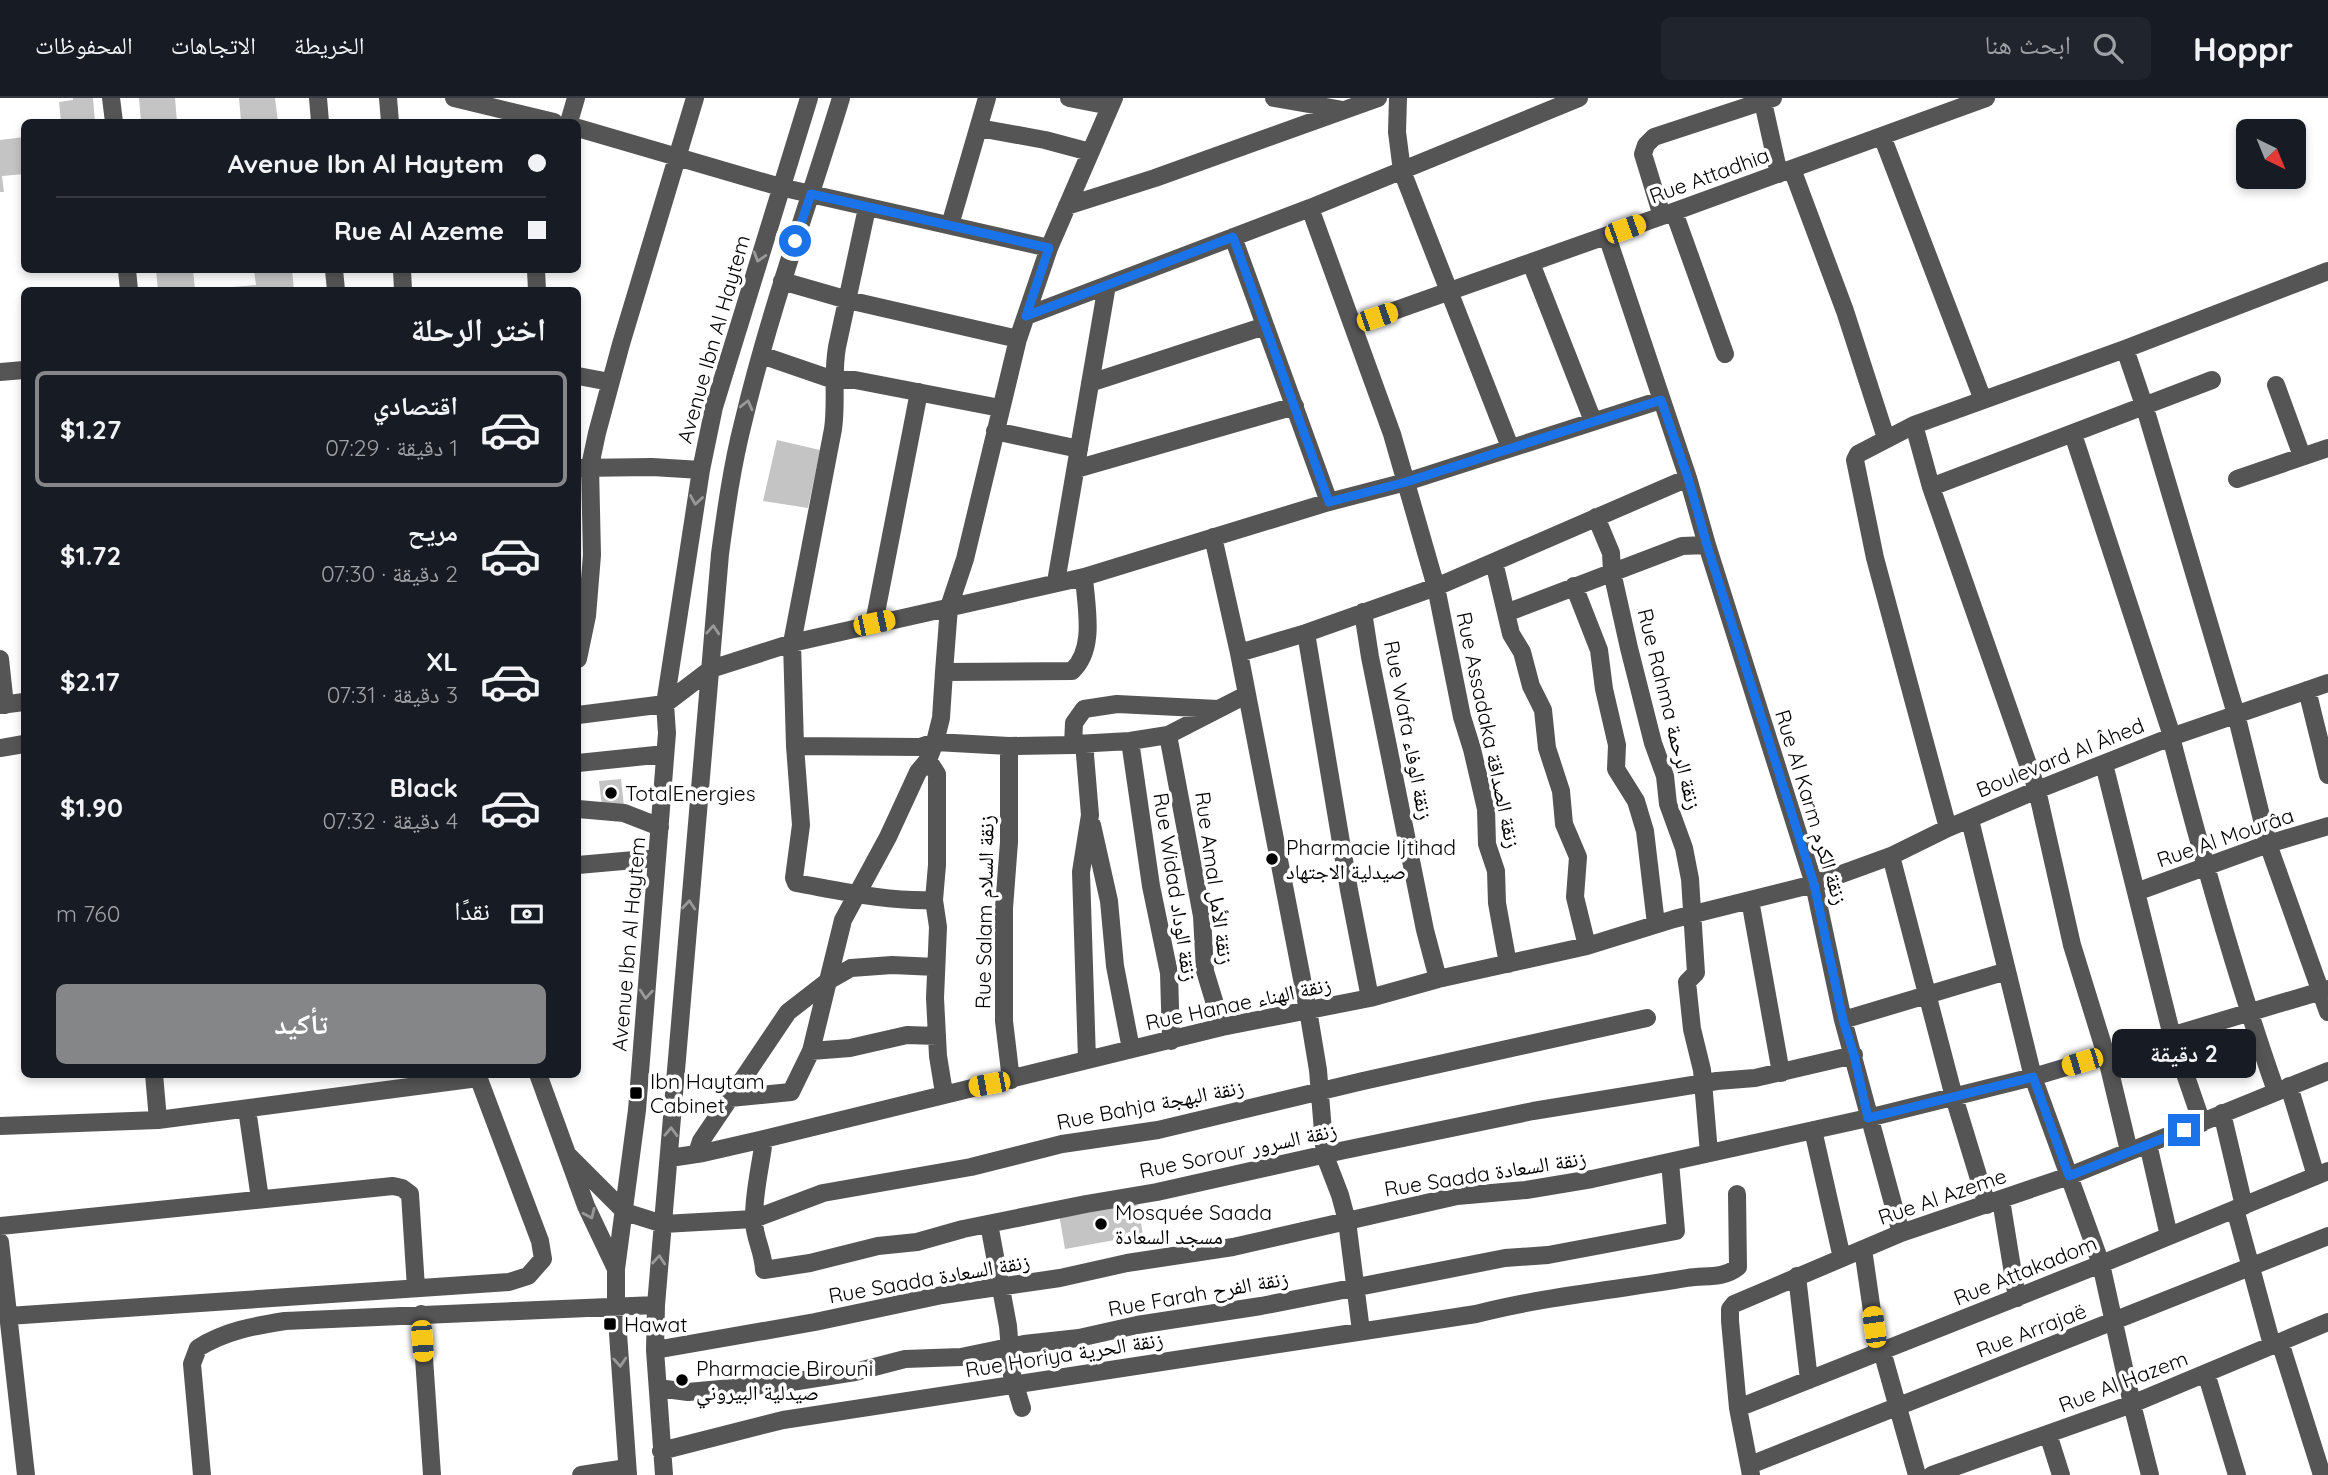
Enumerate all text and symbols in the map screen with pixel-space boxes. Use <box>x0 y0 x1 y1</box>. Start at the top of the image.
search box <box>1661 17 2151 80</box>
text: ابحث هنا <box>1985 28 2071 61</box>
text: Hoppr <box>2193 28 2293 69</box>
icon: search <box>2089 29 2127 67</box>
text: المحفوظات <box>35 30 133 60</box>
text: الاتجاهات <box>171 30 256 60</box>
text: الخريطة <box>294 30 365 60</box>
north arrow <box>2236 119 2306 189</box>
map controls <box>2236 119 2306 189</box>
street label: Rue Attadhia <box>1645 141 1773 209</box>
text: Avenue Ibn Al Haytem <box>228 147 504 180</box>
car <box>1602 212 1649 246</box>
text: Rue Al Azeme <box>334 214 504 247</box>
route start <box>779 225 811 257</box>
street label: Avenue Ibn Al Haytem <box>671 232 755 446</box>
one-way arrow <box>753 250 767 262</box>
car <box>1354 300 1401 334</box>
text: اختر الرحلة <box>411 309 546 349</box>
text: اقتصادي <box>373 389 458 422</box>
icon: car <box>479 398 542 461</box>
one-way arrow <box>739 399 753 411</box>
text: $1.27 <box>60 413 121 446</box>
text: 1 دقيقة · 07:29 <box>325 433 458 462</box>
one-way arrow <box>689 494 704 506</box>
text: مريح <box>408 515 458 548</box>
icon: car <box>479 524 542 587</box>
text: $1.72 <box>60 539 121 572</box>
text: 2 دقيقة · 07:30 <box>321 559 458 588</box>
street label: Rue Rahma زنقة الرحمة <box>1632 606 1708 812</box>
car <box>852 608 897 638</box>
street label: Rue Assadaka زنقة الصداقة <box>1451 609 1527 851</box>
one-way arrow <box>705 624 720 635</box>
street label: Rue Wafa زنقة الوفاء <box>1379 638 1439 822</box>
text: XL <box>426 645 458 678</box>
icon: car <box>479 650 542 713</box>
text: $2.17 <box>60 665 120 698</box>
text: 3 دقيقة · 07:31 <box>327 680 458 709</box>
street label: Rue Al Karm زنقة الكرم <box>1768 706 1854 908</box>
street label: Boulevard Al Âhed <box>1972 711 2148 803</box>
text: Black <box>389 771 458 804</box>
icon: car <box>479 776 542 839</box>
place label: TotalEnergies <box>625 780 756 806</box>
marker: TotalEnergies <box>603 785 619 801</box>
street label: Rue Amal زنقة الأمل <box>1189 790 1240 966</box>
text: $1.90 <box>60 791 123 824</box>
street label: Rue Widad زنقة الوداد <box>1148 791 1204 983</box>
street label: Rue Al Mourâa <box>2153 801 2297 873</box>
text: 4 دقيقة · 07:32 <box>322 806 458 835</box>
street label: Rue Salam زنقة السلام <box>969 815 1001 1009</box>
place label: Pharmacie Ijtihad صيدلية الاجتهاد <box>1286 834 1456 884</box>
street label: Avenue Ibn Al Haytem <box>606 836 650 1052</box>
marker: Pharmacie Ijtihad صيدلية الاجتهاد <box>1264 851 1280 867</box>
text: نقدًا <box>454 894 490 927</box>
icon: cash <box>508 895 546 933</box>
text: 760 m <box>56 899 120 928</box>
one-way arrow <box>681 899 696 910</box>
street label: Rue Hanae زنقة الهناء <box>1143 971 1333 1035</box>
button: تأكيد <box>56 984 546 1064</box>
one-way arrow <box>639 989 654 1000</box>
callout: 2 دقيقة <box>2112 1028 2256 1077</box>
text: 2 دقيقة <box>2150 1039 2218 1068</box>
car <box>2059 1046 2106 1078</box>
place label: Ibn Haytam Cabinet <box>650 1068 765 1118</box>
car <box>967 1070 1012 1098</box>
street label: Rue Bahja زنقة البهجة <box>1054 1073 1246 1135</box>
marker: Ibn Haytam Cabinet <box>628 1085 644 1101</box>
route end <box>2168 1114 2200 1146</box>
street label: Rue Sorour زنقة السرور <box>1137 1116 1339 1184</box>
one-way arrow <box>663 1126 678 1137</box>
street label: Rue Saada زنقة السعادة <box>1382 1144 1588 1202</box>
street label: Rue Al Azeme <box>1874 1162 2010 1230</box>
place label: Mosquée Saada مسجد السعادة <box>1115 1199 1272 1249</box>
one-way arrow <box>582 1206 596 1219</box>
marker: Mosquée Saada مسجد السعادة <box>1093 1216 1109 1232</box>
street label: Rue Attakadom <box>1950 1229 2100 1311</box>
street label: Rue Saada زنقة السعادة <box>826 1247 1032 1309</box>
one-way arrow <box>651 1254 666 1265</box>
street label: Rue Farah زنقة الفرح <box>1106 1264 1290 1323</box>
street label: Rue Arrajaë <box>1972 1297 2090 1363</box>
car <box>1861 1305 1888 1349</box>
place label: Hawat <box>624 1311 687 1337</box>
marker: Hawat <box>602 1316 618 1332</box>
car <box>411 1319 434 1363</box>
street label: Rue Horiya زنقة الحرية <box>963 1326 1165 1382</box>
street label: Rue Al Hazem <box>2055 1344 2191 1418</box>
place label: Pharmacie Birouni صيدلية البيروني <box>696 1355 873 1409</box>
one-way arrow <box>612 1357 627 1368</box>
marker: Pharmacie Birouni صيدلية البيروني <box>674 1372 690 1388</box>

